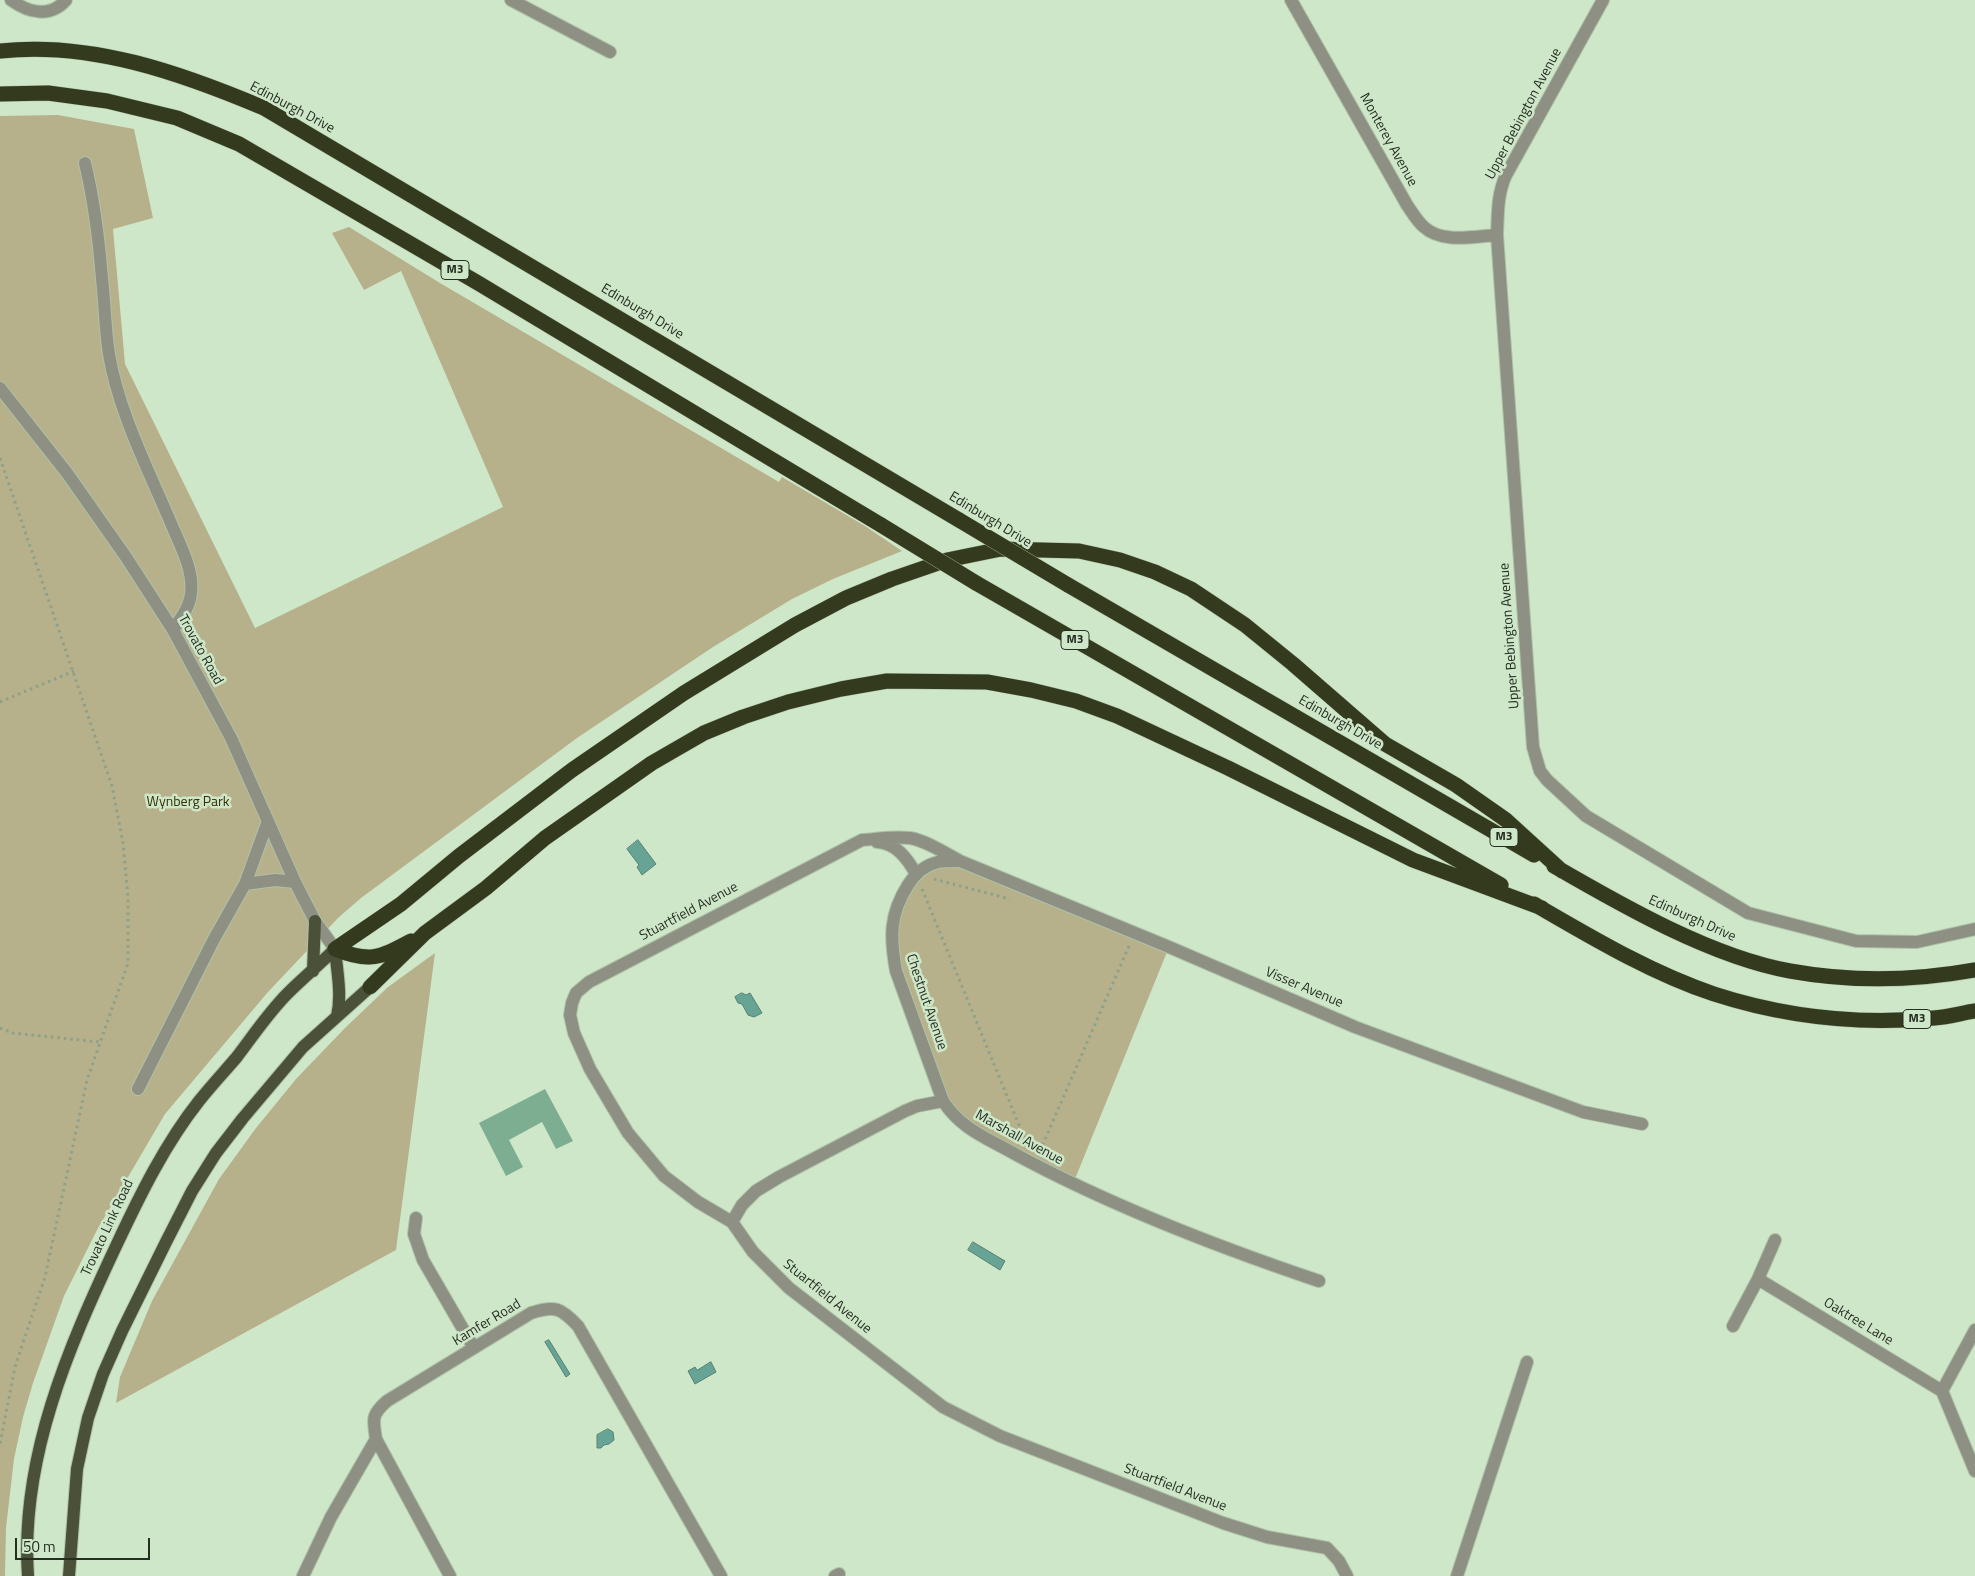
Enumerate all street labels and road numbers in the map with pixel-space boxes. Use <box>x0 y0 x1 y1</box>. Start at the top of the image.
street label: Upper Bebington Avenue <box>1482 45 1566 183</box>
street label: Edinburgh Drive <box>247 79 337 137</box>
street label: Monterey Avenue <box>1355 91 1421 189</box>
road number: M3 <box>441 260 469 280</box>
street label: Edinburgh Drive <box>598 281 686 343</box>
street label: Edinburgh Drive <box>946 489 1034 551</box>
street label: Upper Bebington Avenue <box>1497 562 1523 710</box>
street label: Trovato Road <box>174 612 226 688</box>
road number: M3 <box>1061 630 1089 650</box>
street label: Edinburgh Drive <box>1295 692 1385 754</box>
road number: M3 <box>1490 828 1518 846</box>
street label: Stuartfield Avenue <box>637 879 741 945</box>
street label: Edinburgh Drive <box>1646 892 1738 946</box>
street label: Chestnut Avenue <box>902 952 950 1052</box>
street label: Visser Avenue <box>1263 964 1345 1012</box>
road number: M3 <box>1903 1010 1931 1028</box>
street label: Marshall Avenue <box>972 1107 1066 1169</box>
street label: Trovato Link Road <box>78 1177 138 1279</box>
street label: Stuartfield Avenue <box>779 1256 875 1338</box>
street label: Oaktree Lane <box>1820 1295 1896 1349</box>
street label: Kamfer Road <box>450 1296 524 1350</box>
street label: Stuartfield Avenue <box>1121 1461 1229 1515</box>

